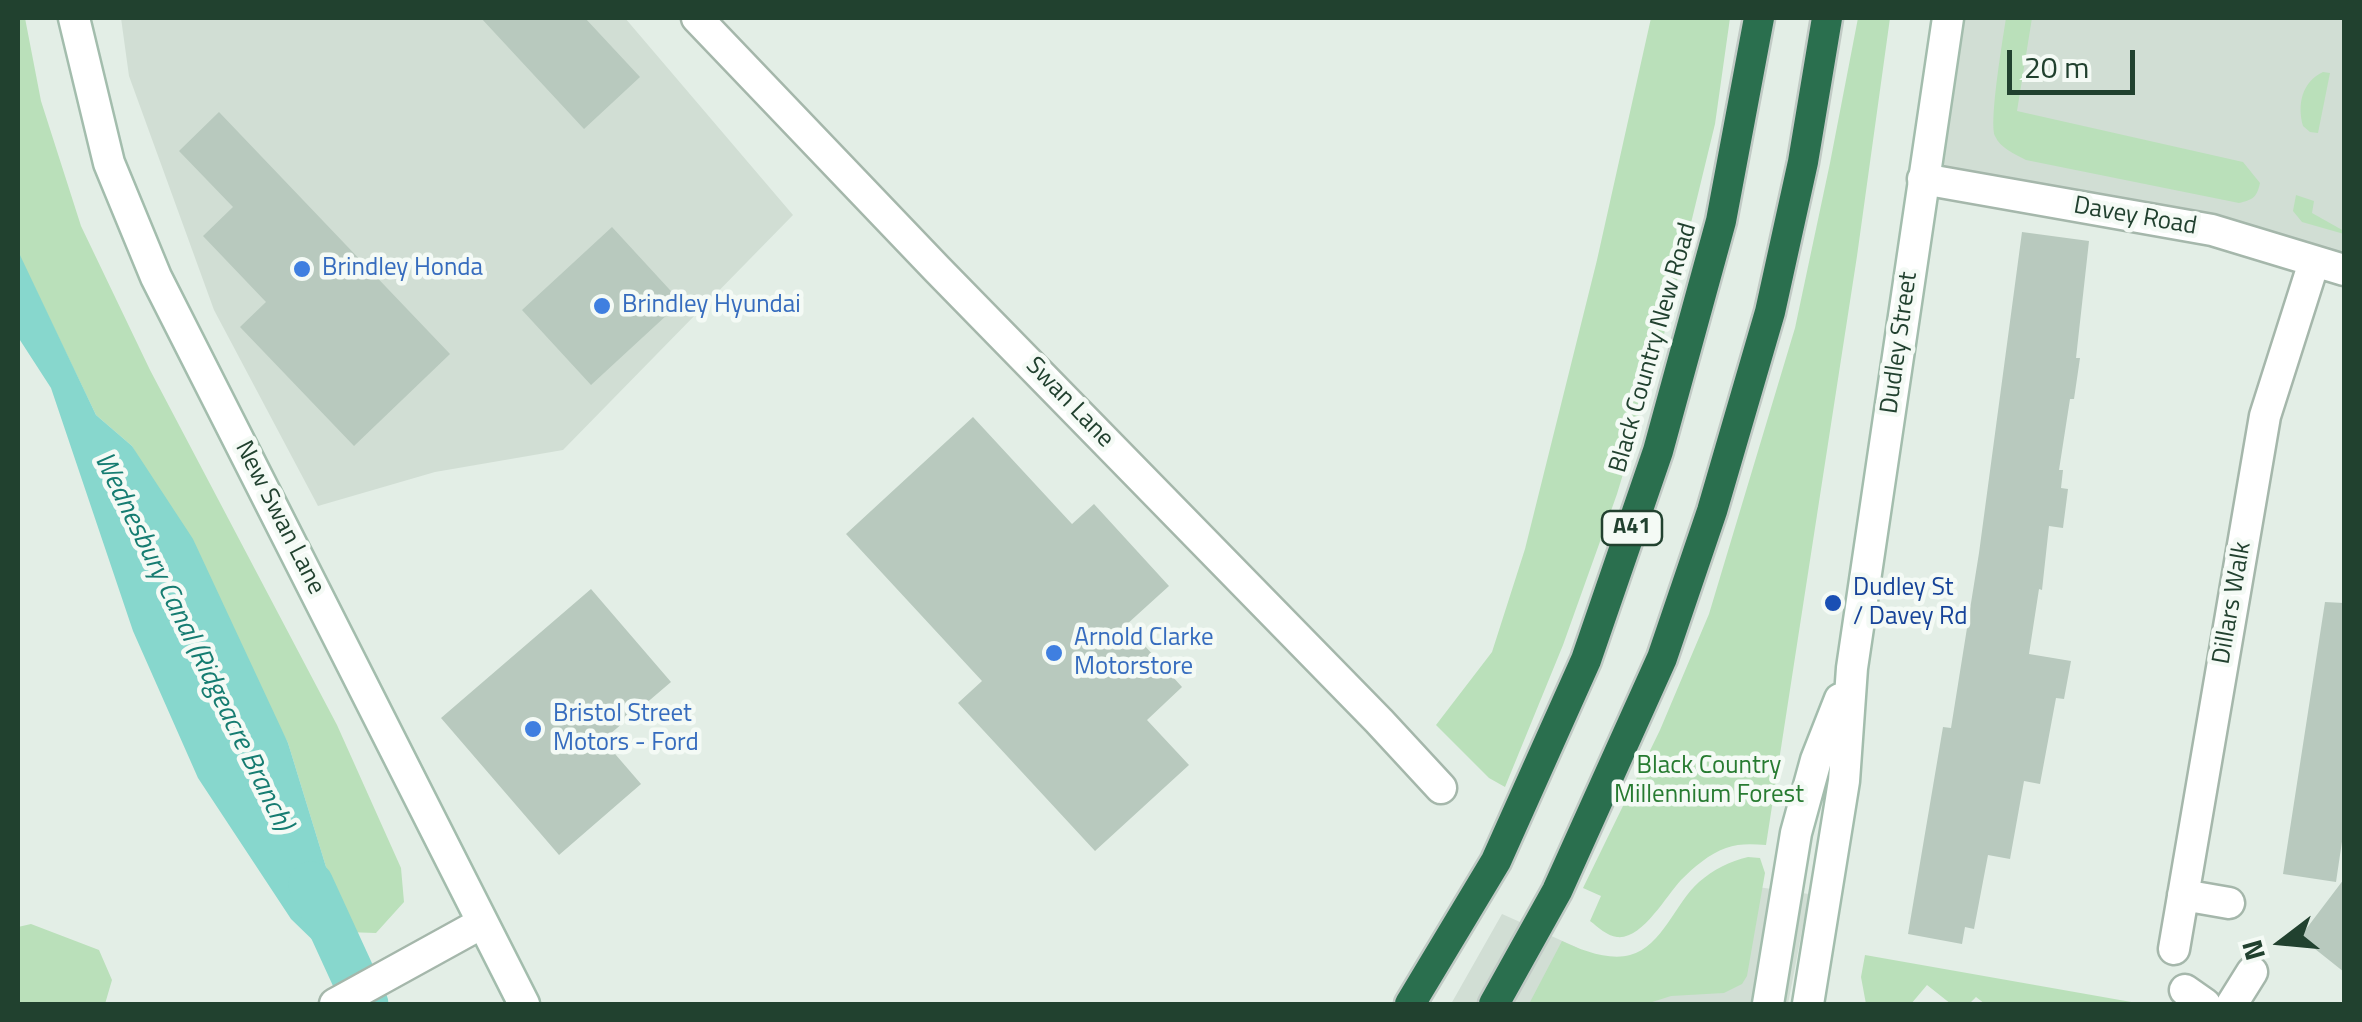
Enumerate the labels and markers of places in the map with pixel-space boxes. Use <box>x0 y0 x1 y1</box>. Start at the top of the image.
place label: Brindley Honda <box>322 254 483 284</box>
marker: Brindley Honda <box>291 258 313 280</box>
place label: Brindley Hyundai <box>622 291 801 321</box>
marker: Brindley Hyundai <box>591 295 613 317</box>
place label: Dudley St / Davey Rd <box>1853 574 1967 633</box>
marker: Dudley St / Davey Rd <box>1822 592 1844 614</box>
place label: Arnold Clarke Motorstore <box>1074 624 1213 683</box>
marker: Arnold Clarke Motorstore <box>1043 642 1065 664</box>
place label: Bristol Street Motors - Ford <box>553 700 699 759</box>
marker: Bristol Street Motors - Ford <box>522 718 544 740</box>

